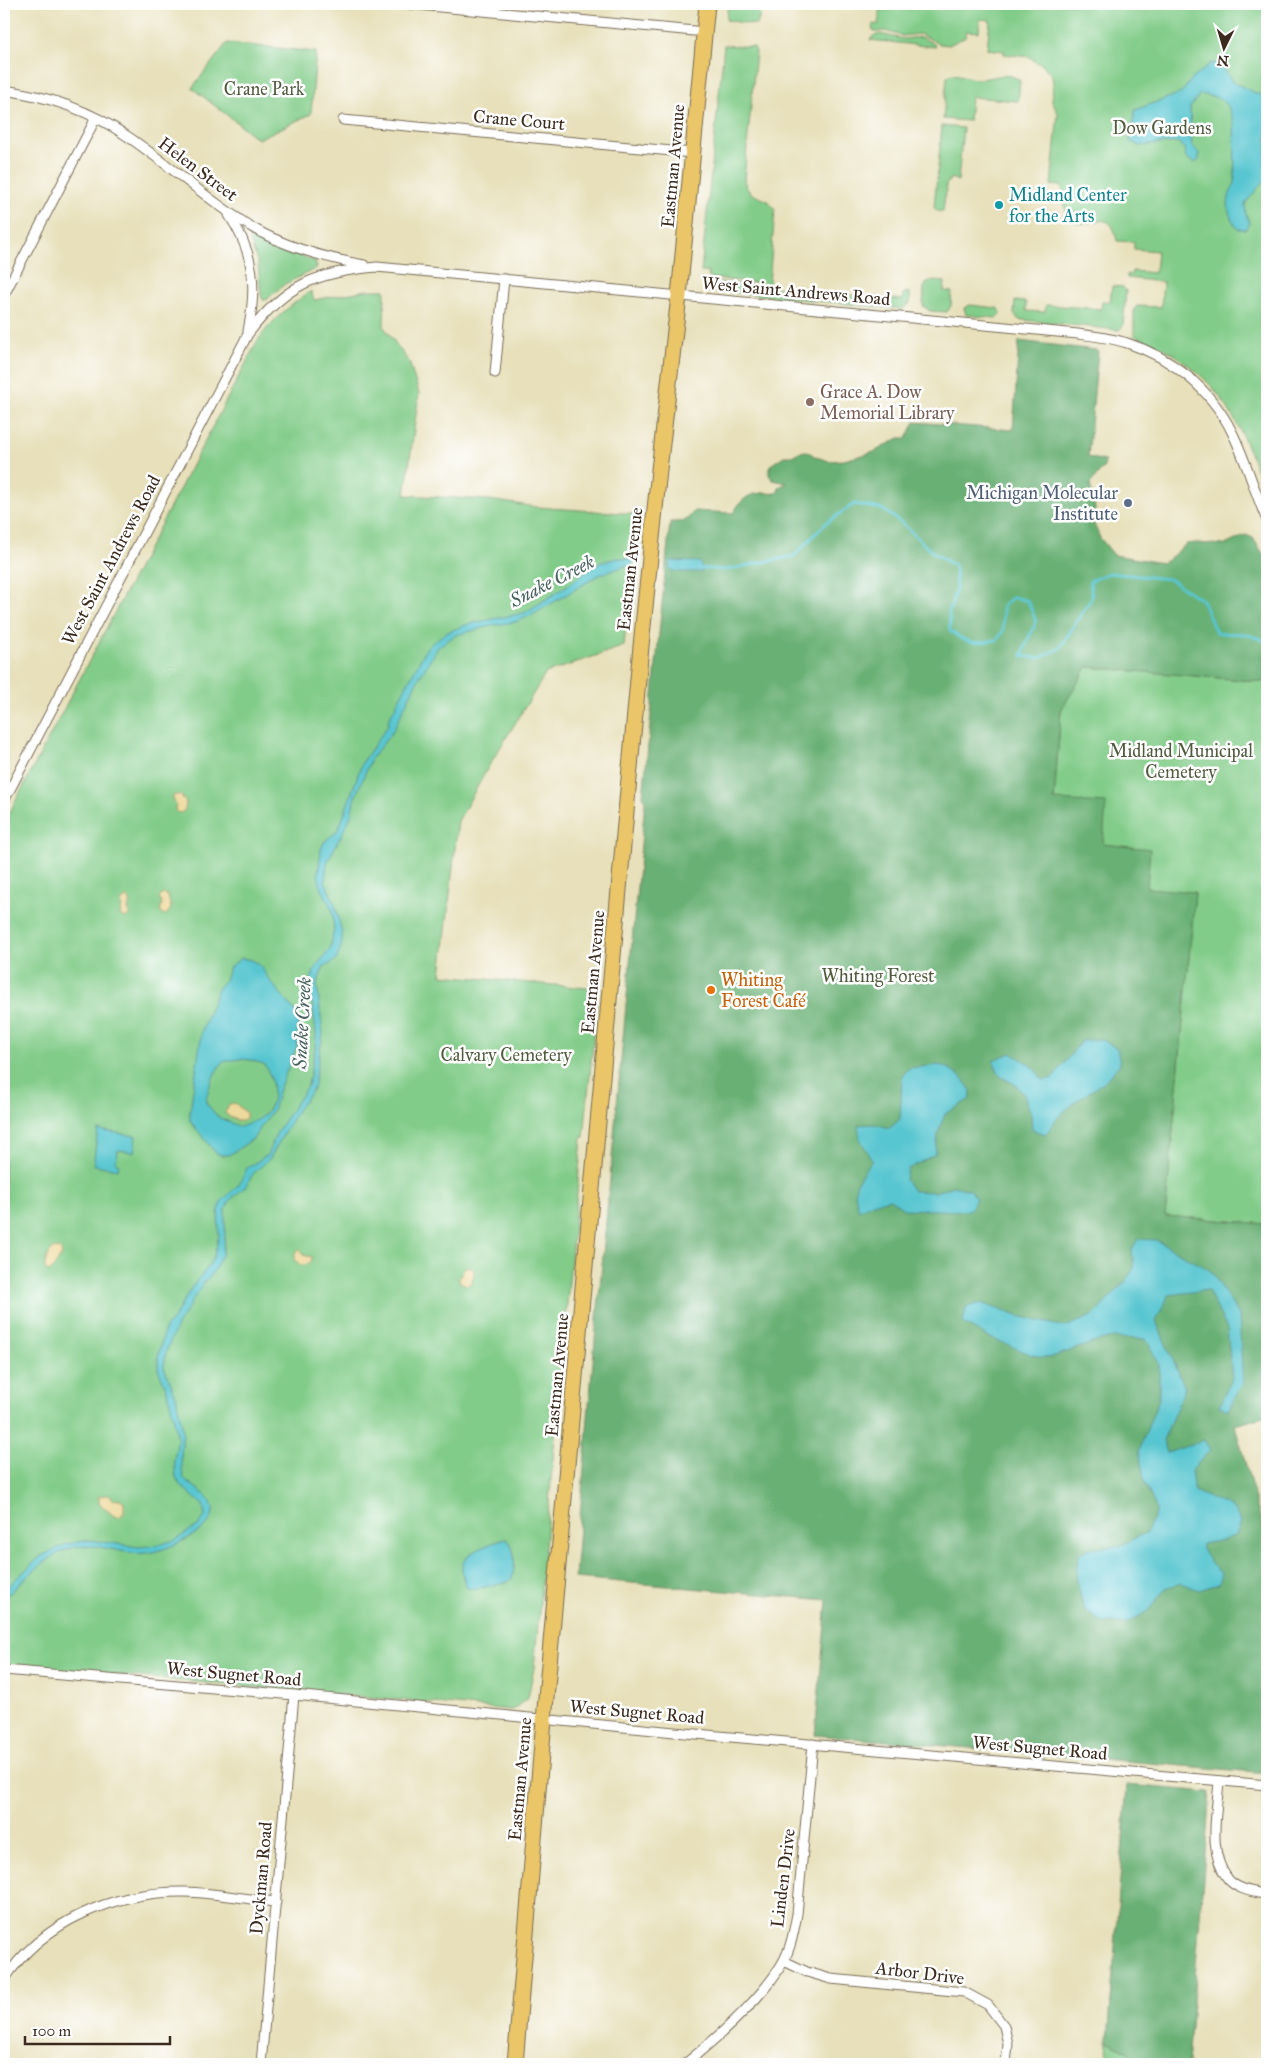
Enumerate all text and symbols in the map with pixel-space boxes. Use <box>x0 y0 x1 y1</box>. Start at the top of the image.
north arrow <box>1198 22 1248 72</box>
text: N <box>1216 51 1230 69</box>
park label: Crane Park <box>224 78 305 100</box>
street label: Eastman Avenue <box>657 103 689 229</box>
street label: Crane Court <box>472 105 566 135</box>
park label: Dow Gardens <box>1112 117 1212 139</box>
street label: Helen Street <box>154 132 242 206</box>
place label: Midland Center for the Arts <box>1009 184 1127 227</box>
marker: Midland Center for the Arts <box>993 199 1005 211</box>
street label: West Saint Andrews Road <box>701 272 891 310</box>
place label: Grace A. Dow Memorial Library <box>820 381 955 424</box>
marker: Grace A. Dow Memorial Library <box>804 396 816 408</box>
street label: West Saint Andrews Road <box>57 471 165 649</box>
place label: Michigan Molecular Institute <box>966 482 1118 525</box>
marker: Michigan Molecular Institute <box>1122 497 1134 509</box>
street label: Eastman Avenue <box>613 506 647 632</box>
water label: Snake Creek <box>505 550 599 613</box>
park label: Midland Municipal Cemetery <box>1109 740 1253 783</box>
street label: Eastman Avenue <box>577 909 609 1035</box>
park label: Whiting Forest <box>822 965 935 988</box>
place label: Whiting Forest Café <box>721 969 806 1012</box>
water label: Snake Creek <box>288 976 316 1070</box>
marker: Whiting Forest Café <box>705 984 717 996</box>
park label: Calvary Cemetery <box>440 1044 572 1066</box>
street label: Eastman Avenue <box>541 1312 573 1438</box>
street label: West Sugnet Road <box>166 1657 302 1692</box>
street label: West Sugnet Road <box>569 1695 705 1730</box>
street label: Eastman Avenue <box>504 1716 536 1842</box>
street label: West Sugnet Road <box>972 1731 1108 1766</box>
street label: Dyckman Road <box>245 1821 277 1935</box>
street label: Linden Drive <box>766 1827 800 1929</box>
street label: Arbor Drive <box>873 1957 966 1989</box>
scale bar <box>25 2013 170 2045</box>
text: 100 m <box>32 2022 72 2040</box>

